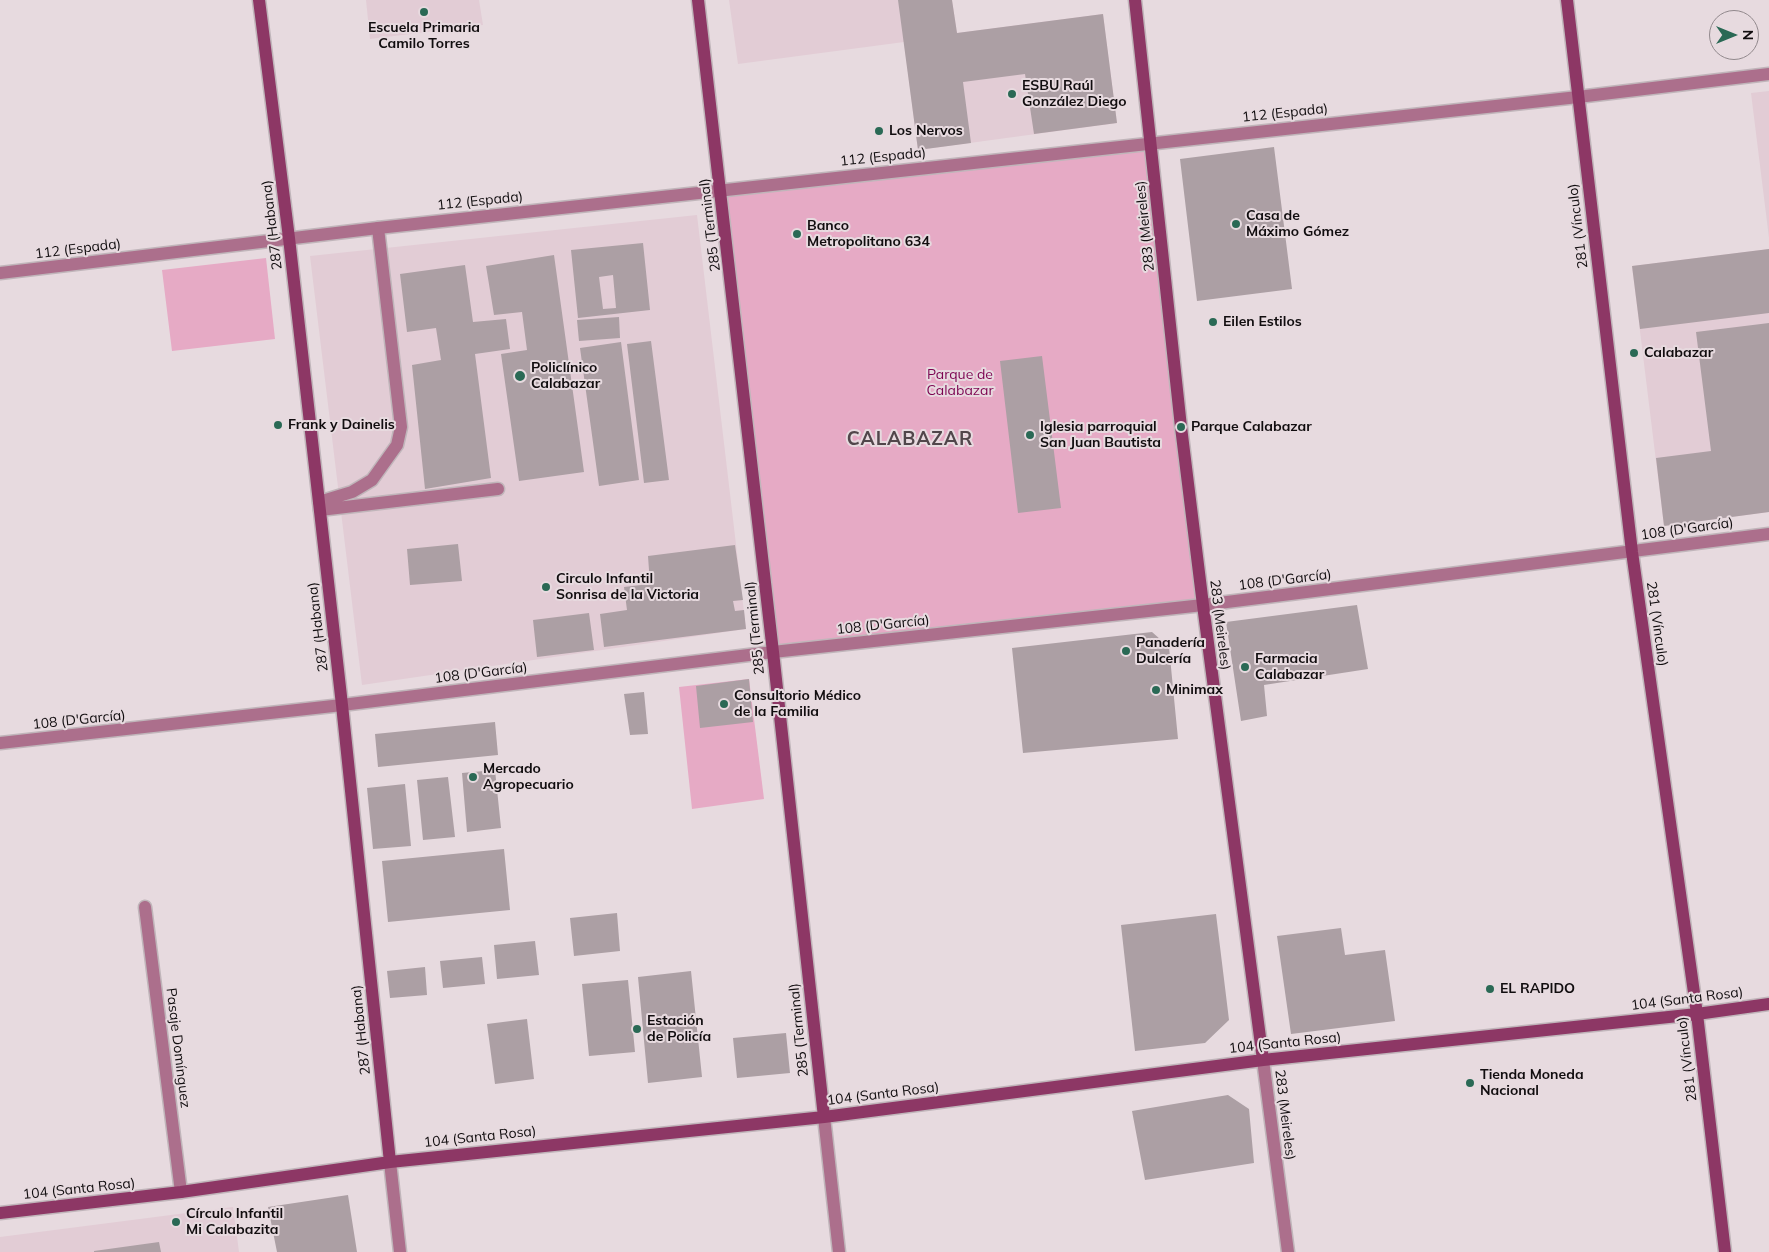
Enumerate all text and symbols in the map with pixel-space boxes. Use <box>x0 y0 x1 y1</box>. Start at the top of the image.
marker: Escuela Primaria Camilo Torres <box>418 6 430 18</box>
north arrow <box>1709 10 1759 60</box>
place label: Escuela Primaria Camilo Torres <box>368 20 480 52</box>
text: N <box>1739 30 1757 40</box>
place label: ESBU Raúl González Diego <box>1022 78 1127 110</box>
marker: ESBU Raúl González Diego <box>1006 88 1018 100</box>
street label: 112 (Espada) <box>1241 100 1329 126</box>
place label: Los Nervos <box>889 123 963 139</box>
marker: Los Nervos <box>873 125 885 137</box>
street label: 112 (Espada) <box>839 144 927 170</box>
street label: 285 (Terminal) <box>696 177 724 273</box>
street label: 287 (Habana) <box>258 179 286 271</box>
street label: 283 (Meireles) <box>1132 180 1158 272</box>
street label: 281 (Vínculo) <box>1564 182 1592 270</box>
street label: 112 (Espada) <box>436 188 524 214</box>
place label: Casa de Máximo Gómez <box>1246 208 1349 240</box>
place label: Banco Metropolitano 634 <box>807 218 930 250</box>
marker: Casa de Máximo Gómez <box>1230 218 1242 230</box>
marker: Banco Metropolitano 634 <box>791 228 803 240</box>
street label: 112 (Espada) <box>34 235 122 263</box>
place label: Eilen Estilos <box>1223 314 1302 330</box>
marker: Eilen Estilos <box>1207 316 1219 328</box>
place label: Calabazar <box>1644 345 1713 361</box>
marker: Calabazar <box>1628 347 1640 359</box>
place label: Policlínico Calabazar <box>531 360 600 392</box>
park label: Parque de Calabazar <box>927 367 993 400</box>
marker: Policlínico Calabazar <box>513 369 527 383</box>
place label: Frank y Dainelis <box>288 417 395 433</box>
marker: Frank y Dainelis <box>272 419 284 431</box>
place label: Iglesia parroquial San Juan Bautista <box>1040 419 1161 452</box>
place label: Parque Calabazar <box>1191 419 1312 435</box>
marker: Parque Calabazar <box>1175 421 1187 433</box>
district label: CALABAZAR <box>846 428 974 450</box>
marker: Iglesia parroquial San Juan Bautista <box>1024 429 1036 441</box>
street label: 108 (D'García) <box>1639 514 1735 544</box>
street label: 108 (D'García) <box>1238 566 1332 594</box>
place label: Circulo Infantil Sonrisa de la Victoria <box>556 571 699 604</box>
street label: 283 (Meireles) <box>1206 579 1234 671</box>
street label: 285 (Terminal) <box>742 580 768 676</box>
street label: 281 (Vínculo) <box>1643 580 1671 668</box>
street label: 287 (Habana) <box>304 581 332 673</box>
marker: Circulo Infantil Sonrisa de la Victoria <box>540 581 552 593</box>
street label: 108 (D'García) <box>836 612 930 638</box>
place label: Panadería Dulcería <box>1136 635 1205 668</box>
marker: Panadería Dulcería <box>1120 645 1132 657</box>
place label: Farmacia Calabazar <box>1255 651 1324 684</box>
street label: 108 (D'García) <box>434 659 528 687</box>
marker: Farmacia Calabazar <box>1239 661 1251 673</box>
place label: Minimax <box>1166 682 1223 698</box>
marker: Minimax <box>1150 684 1162 696</box>
place label: Consultorio Médico de la Familia <box>734 688 861 720</box>
marker: Consultorio Médico de la Familia <box>718 698 730 710</box>
street label: 108 (D'García) <box>32 707 126 733</box>
place label: Mercado Agropecuario <box>483 761 574 794</box>
marker: Mercado Agropecuario <box>467 771 479 783</box>
place label: EL RAPIDO <box>1500 981 1575 997</box>
street label: 285 (Terminal) <box>786 982 812 1078</box>
marker: EL RAPIDO <box>1484 983 1496 995</box>
street label: 287 (Habana) <box>348 984 374 1076</box>
street label: 104 (Santa Rosa) <box>1630 984 1744 1014</box>
street label: Pasaje Domínguez <box>162 987 194 1109</box>
place label: Estación de Policía <box>647 1013 711 1046</box>
street label: 281 (Vínculo) <box>1673 1015 1701 1103</box>
marker: Estación de Policía <box>631 1023 643 1035</box>
street label: 104 (Santa Rosa) <box>1228 1029 1342 1057</box>
place label: Tienda Moneda Nacional <box>1480 1067 1584 1100</box>
street label: 283 (Meireles) <box>1271 1069 1299 1161</box>
marker: Tienda Moneda Nacional <box>1464 1077 1476 1089</box>
street label: 104 (Santa Rosa) <box>826 1079 940 1109</box>
street label: 104 (Santa Rosa) <box>423 1123 537 1151</box>
street label: 104 (Santa Rosa) <box>22 1175 136 1203</box>
place label: Círculo Infantil Mi Calabazita <box>186 1206 283 1238</box>
marker: Círculo Infantil Mi Calabazita <box>170 1216 182 1228</box>

